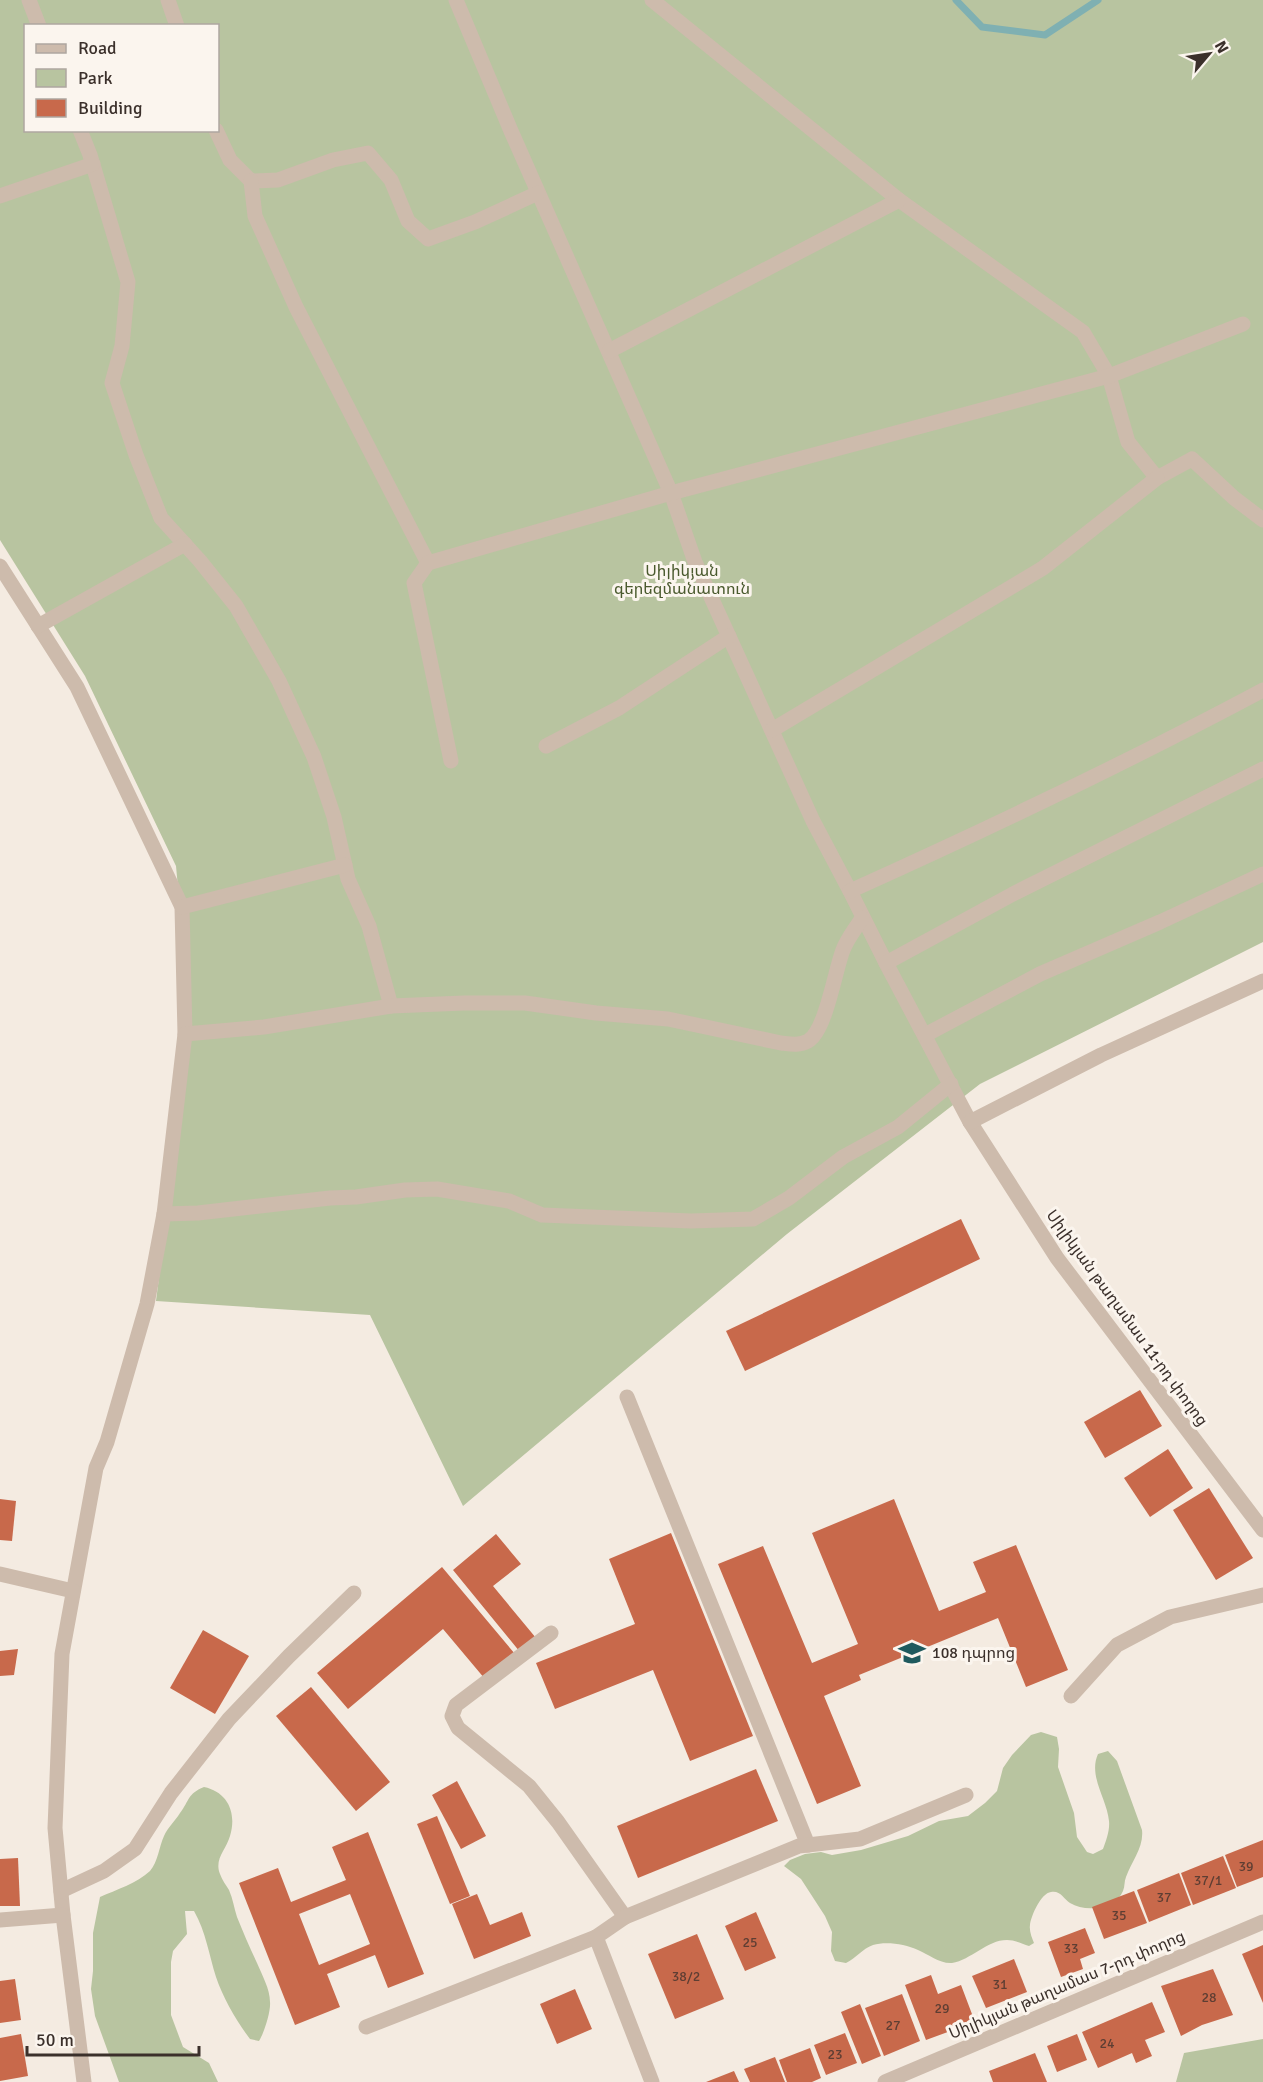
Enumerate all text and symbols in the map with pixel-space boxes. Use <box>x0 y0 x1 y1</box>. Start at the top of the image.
legend <box>24 24 219 132</box>
north arrow <box>1179 24 1239 84</box>
text: Road <box>78 37 117 59</box>
text: N <box>1210 37 1233 57</box>
text: Park <box>78 67 113 89</box>
text: Building <box>78 97 142 119</box>
park label: Սիլիկյան գերեզմանատուն <box>614 561 750 599</box>
street label: Սիլիկյան թաղամաս 11-րդ փողոց <box>1042 1206 1212 1430</box>
school or university icon: 108 դպրոց <box>897 1638 927 1668</box>
place label: 108 դպրոց <box>932 1643 1015 1663</box>
house number: 39 <box>1238 1858 1254 1875</box>
house number: 37/1 <box>1194 1872 1222 1889</box>
house number: 37 <box>1156 1889 1172 1906</box>
house number: 35 <box>1111 1907 1127 1924</box>
street label: Սիլիկյան թաղամաս 7-րդ փողոց <box>946 1926 1188 2044</box>
house number: 25 <box>742 1934 758 1951</box>
house number: 33 <box>1063 1940 1079 1957</box>
house number: 38/2 <box>672 1968 700 1985</box>
house number: 31 <box>992 1976 1008 1993</box>
house number: 28 <box>1201 1989 1217 2006</box>
house number: 29 <box>934 2000 950 2017</box>
house number: 27 <box>885 2017 901 2034</box>
scale bar <box>27 2019 200 2057</box>
text: 50 m <box>36 2029 74 2051</box>
house number: 24 <box>1099 2035 1115 2052</box>
house number: 23 <box>827 2046 843 2063</box>

